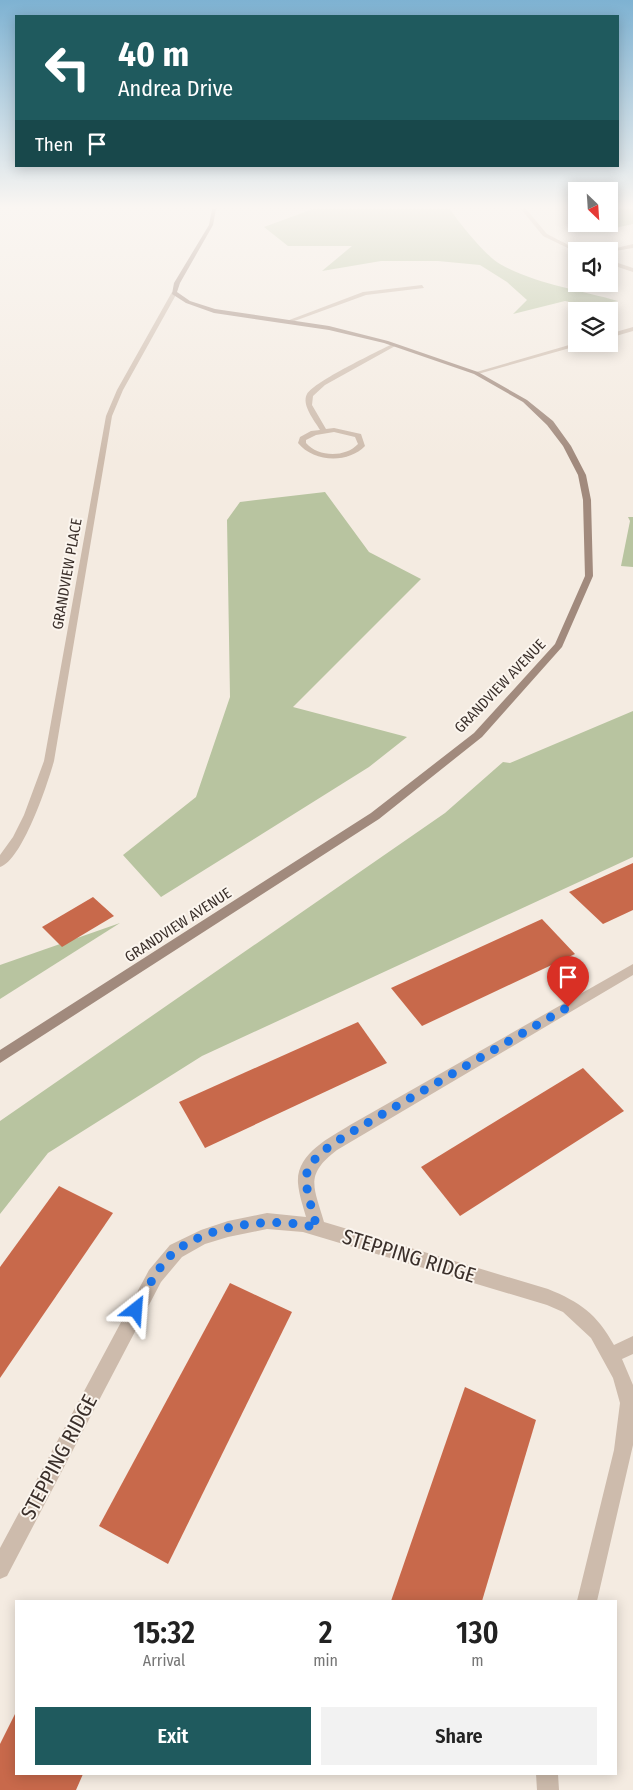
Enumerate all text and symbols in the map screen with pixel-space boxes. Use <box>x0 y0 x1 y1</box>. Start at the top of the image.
text: 40 m <box>118 33 189 75</box>
icon: left <box>35 35 100 100</box>
text: Andrea Drive <box>118 75 233 102</box>
icon: arrive <box>83 130 111 158</box>
text: Then <box>35 133 73 156</box>
north arrow <box>568 182 618 232</box>
map controls <box>568 182 618 352</box>
button: sound <box>568 242 618 292</box>
button: layers <box>568 302 618 352</box>
street label: GRANDVIEW PLACE <box>48 517 86 631</box>
street label: GRANDVIEW AVENUE <box>451 635 549 737</box>
street label: GRANDVIEW AVENUE <box>121 884 235 966</box>
pin <box>547 956 589 1007</box>
icon: arrive <box>554 963 582 991</box>
street label: STEPPING RIDGE <box>339 1223 479 1289</box>
position arrow <box>109 1283 161 1335</box>
street label: STEPPING RIDGE <box>15 1390 103 1524</box>
text: 15:32 <box>133 1615 195 1651</box>
text: 2 <box>319 1615 332 1651</box>
text: 130 <box>456 1615 499 1651</box>
text: Arrival <box>143 1651 185 1670</box>
text: min <box>313 1651 338 1670</box>
text: m <box>471 1651 484 1670</box>
button: Exit <box>35 1707 311 1765</box>
button: Share <box>321 1707 597 1765</box>

